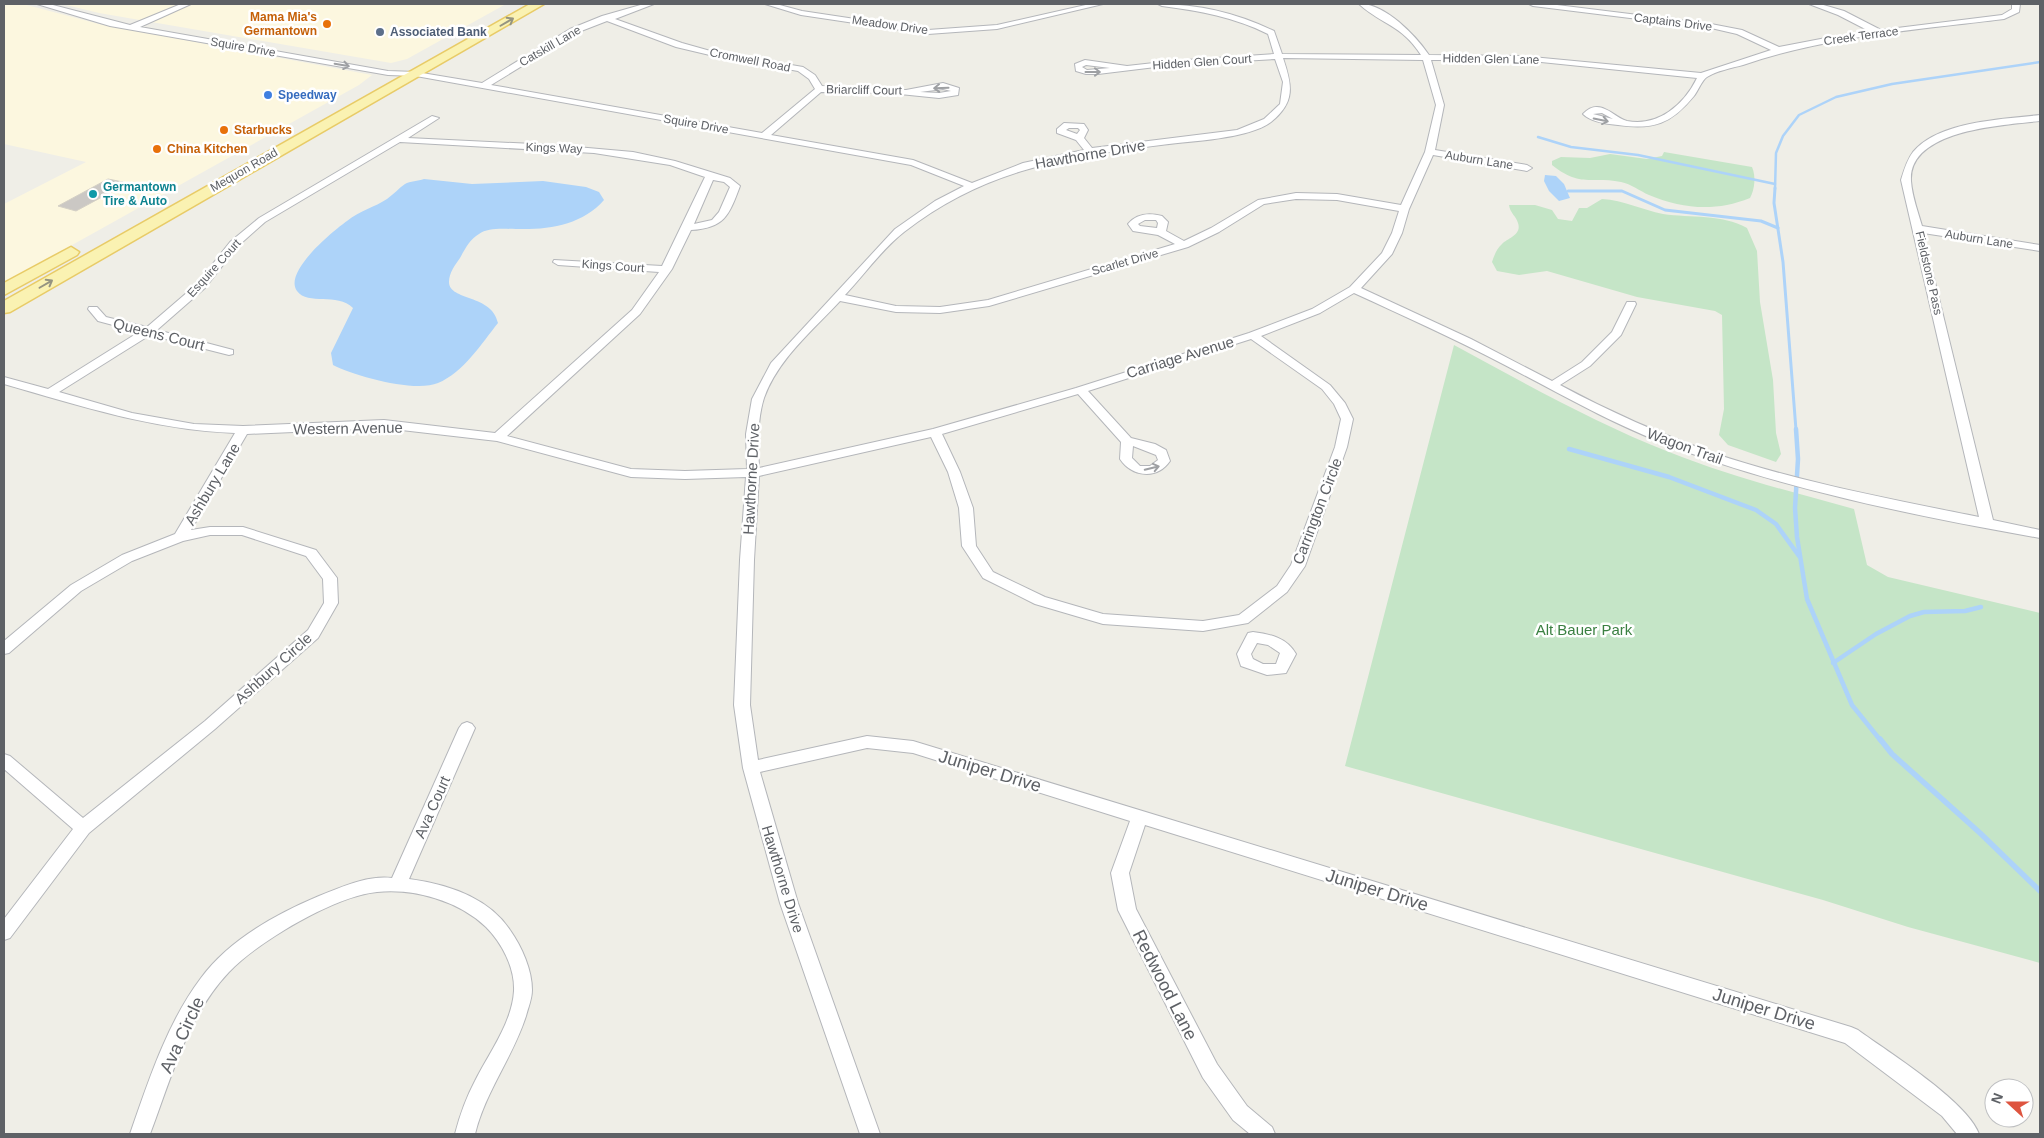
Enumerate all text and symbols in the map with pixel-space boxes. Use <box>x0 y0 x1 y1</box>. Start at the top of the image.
place label: Mama Mia's Germantown <box>244 10 317 38</box>
street label: Captains Drive <box>1633 10 1713 34</box>
street label: Meadow Drive <box>851 13 929 37</box>
one-way arrow <box>499 17 514 27</box>
marker: Mama Mia's Germantown <box>321 18 333 30</box>
street label: Catskill Lane <box>517 23 584 69</box>
street label: Creek Terrace <box>1823 24 1900 48</box>
place label: Associated Bank <box>390 25 487 39</box>
marker: Associated Bank <box>374 26 386 38</box>
street label: Squire Drive <box>209 34 277 60</box>
street label: Cromwell Road <box>708 45 792 75</box>
street label: Hidden Glen Lane <box>1443 51 1540 67</box>
street label: Hidden Glen Court <box>1152 52 1253 72</box>
one-way arrow <box>333 61 349 70</box>
one-way arrow <box>1084 67 1100 77</box>
street label: Briarcliff Court <box>826 82 903 98</box>
one-way arrow <box>934 83 950 93</box>
place label: Speedway <box>278 88 337 102</box>
marker: Speedway <box>262 89 274 101</box>
street label: Squire Drive <box>662 111 730 137</box>
one-way arrow <box>1593 115 1609 125</box>
place label: Starbucks <box>234 123 292 137</box>
marker: Starbucks <box>218 124 230 136</box>
street label: Hawthorne Drive <box>1034 136 1146 172</box>
street label: Kings Way <box>525 140 583 156</box>
place label: China Kitchen <box>167 142 248 156</box>
marker: China Kitchen <box>151 143 163 155</box>
street label: Mequon Road <box>208 145 280 195</box>
street label: Auburn Lane <box>1444 148 1514 172</box>
place label: Germantown Tire & Auto <box>103 180 176 208</box>
marker: Germantown Tire & Auto <box>87 188 99 200</box>
street label: Auburn Lane <box>1944 227 2014 251</box>
street label: Fieldstone Pass <box>1913 230 1945 316</box>
street label: Esquire Court <box>184 236 244 300</box>
street label: Scarlet Drive <box>1090 246 1160 278</box>
street label: Kings Court <box>581 257 645 275</box>
one-way arrow <box>38 278 52 288</box>
street label: Queens Court <box>112 314 207 354</box>
street label: Carriage Avenue <box>1124 333 1236 381</box>
street label: Western Avenue <box>293 419 403 437</box>
street label: Hawthorne Drive <box>740 423 762 535</box>
street label: Wagon Trail <box>1645 424 1725 468</box>
street label: Ashbury Lane <box>181 440 243 528</box>
street label: Carrington Circle <box>1289 455 1345 567</box>
one-way arrow <box>1143 463 1159 472</box>
park label: Alt Bauer Park <box>1536 621 1633 638</box>
street label: Ashbury Circle <box>231 629 315 707</box>
street label: Juniper Drive <box>936 746 1044 796</box>
street label: Ava Court <box>411 772 454 841</box>
street label: Hawthorne Drive <box>759 823 807 935</box>
street label: Juniper Drive <box>1323 865 1431 915</box>
street label: Redwood Lane <box>1129 927 1201 1043</box>
street label: Juniper Drive <box>1710 984 1818 1034</box>
street label: Ava Circle <box>156 994 208 1076</box>
north arrow <box>1984 1078 2034 1128</box>
text: N <box>1988 1091 2006 1106</box>

